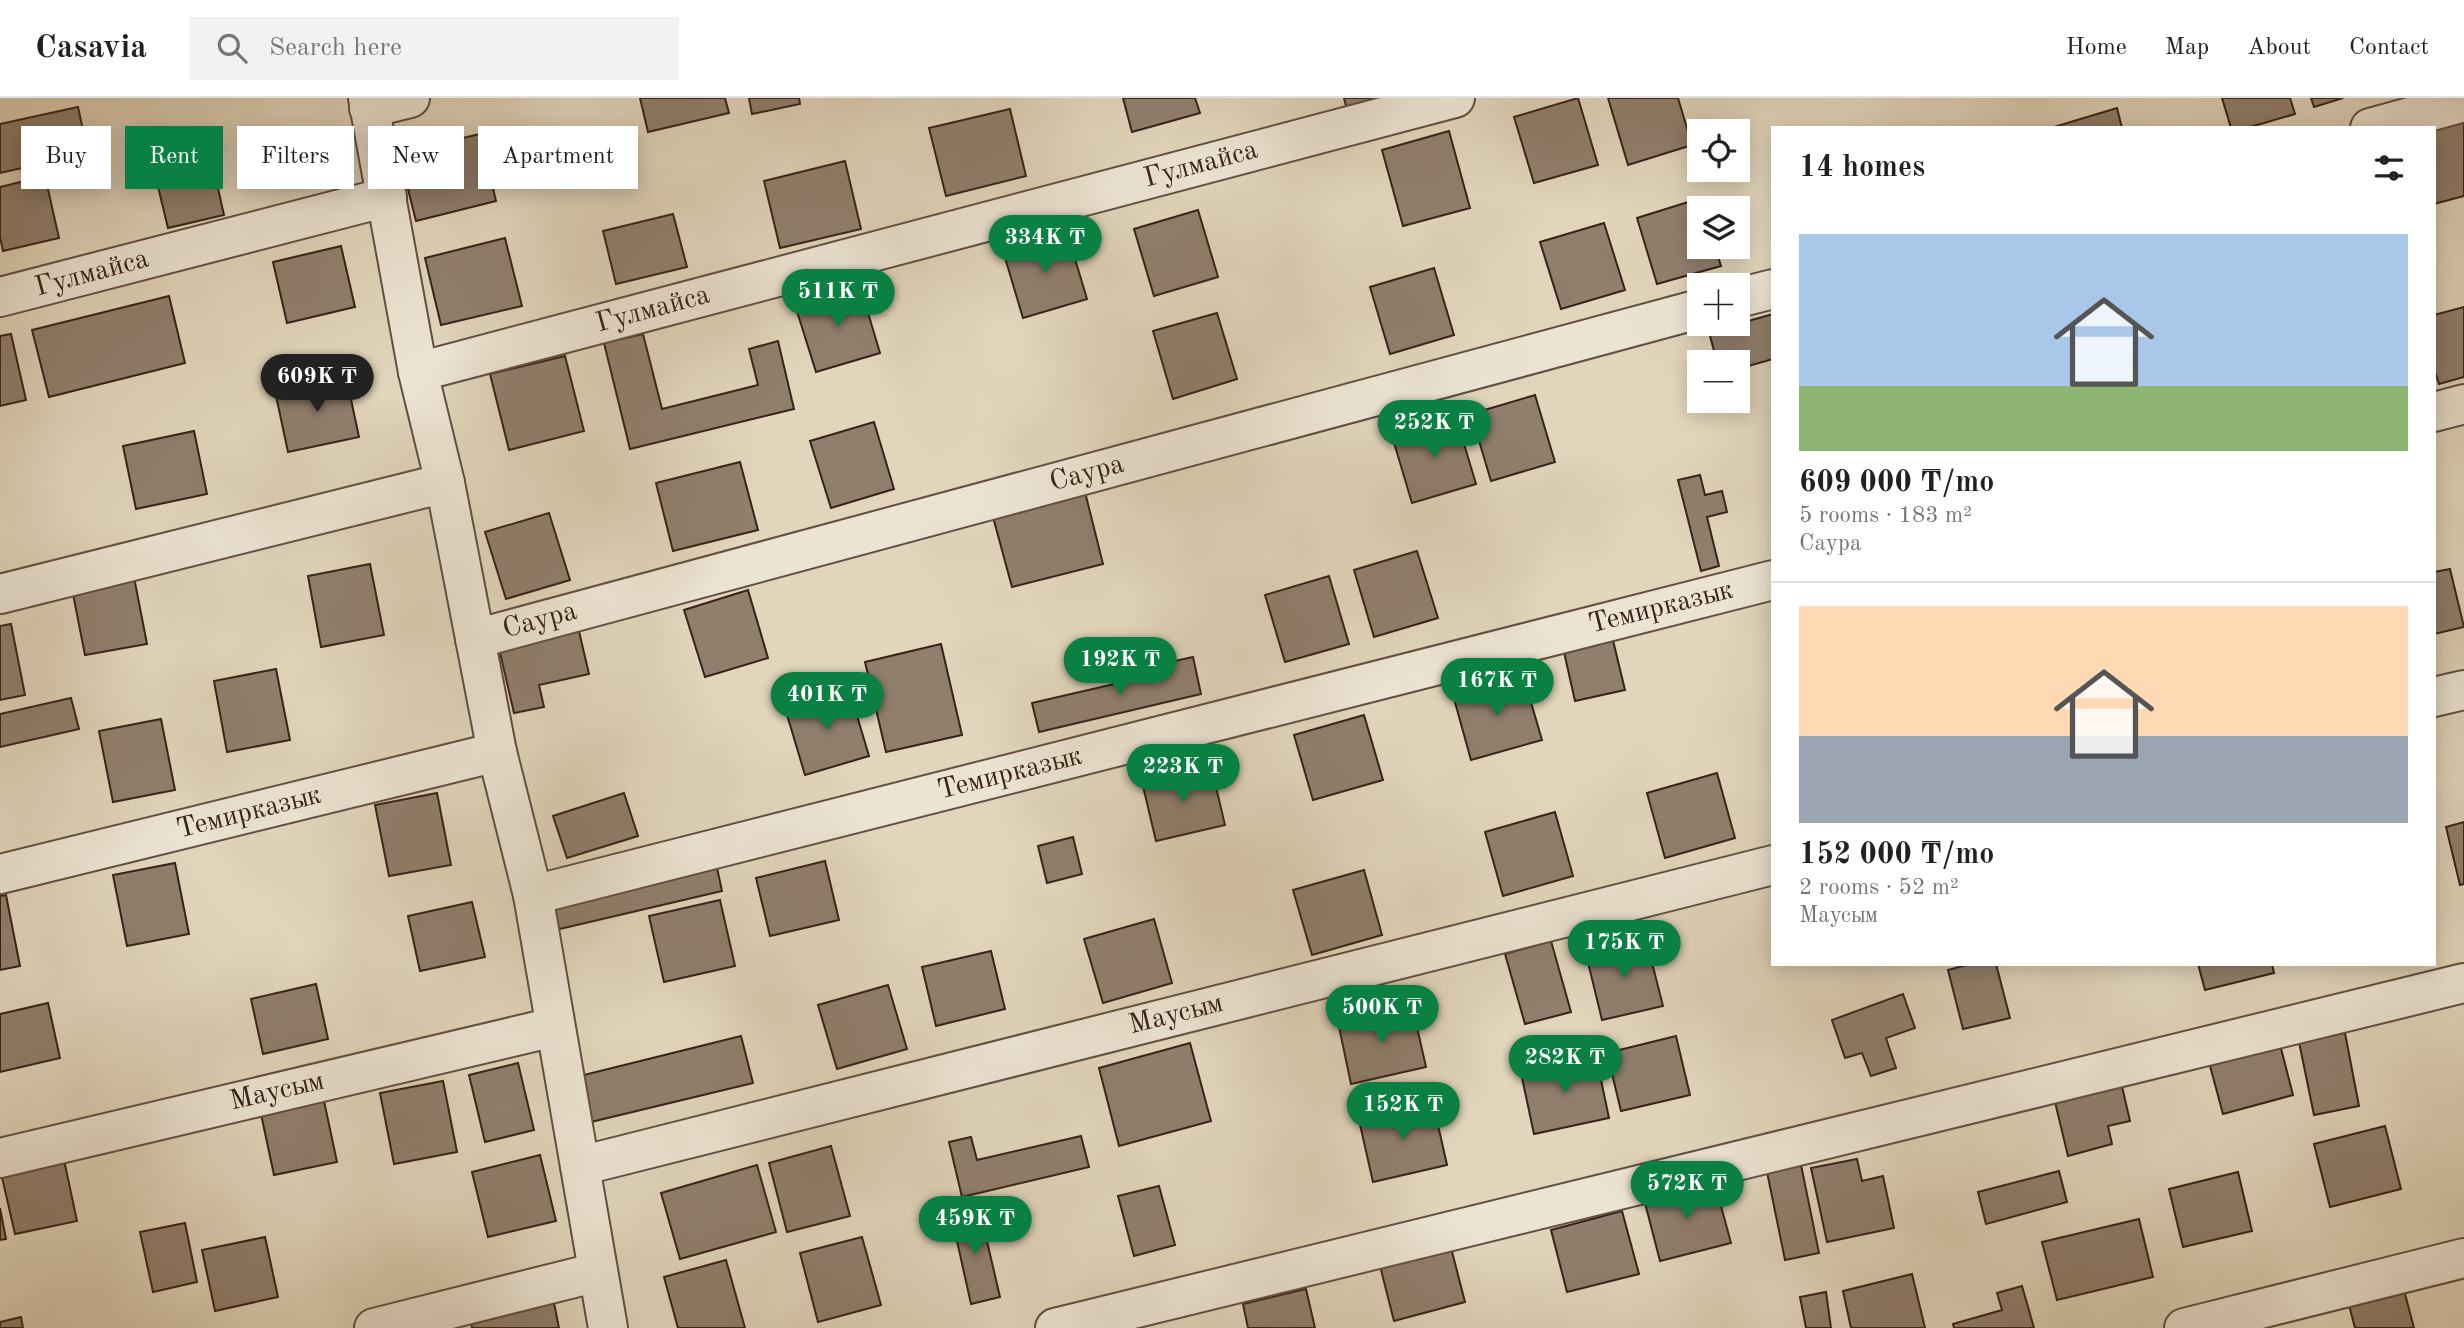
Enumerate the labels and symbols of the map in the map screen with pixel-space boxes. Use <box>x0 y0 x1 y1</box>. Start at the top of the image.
street label: Гулмайса <box>1141 136 1261 194</box>
pin: 334K ₸ <box>988 216 1102 275</box>
street label: Гулмайса <box>32 245 152 303</box>
pin: 511K ₸ <box>781 270 895 329</box>
street label: Гулмайса <box>593 281 713 339</box>
pin: 609K ₸ <box>260 354 374 414</box>
pin: 252K ₸ <box>1377 400 1491 460</box>
street label: Саура <box>1047 451 1127 497</box>
street label: Темирказык <box>1586 577 1736 639</box>
street label: Саура <box>500 598 580 644</box>
pin: 192K ₸ <box>1063 638 1177 697</box>
pin: 167K ₸ <box>1440 658 1554 718</box>
pin: 401K ₸ <box>770 672 884 732</box>
street label: Темирказык <box>935 743 1085 805</box>
pin: 223K ₸ <box>1126 744 1240 804</box>
street label: Темирказык <box>174 782 324 844</box>
pin: 175K ₸ <box>1567 920 1681 980</box>
pin: 500K ₸ <box>1325 986 1439 1045</box>
street label: Маусым <box>1126 990 1226 1040</box>
pin: 282K ₸ <box>1508 1035 1622 1095</box>
street label: Маусым <box>227 1068 327 1116</box>
pin: 152K ₸ <box>1346 1082 1460 1142</box>
pin: 572K ₸ <box>1630 1162 1744 1221</box>
pin: 459K ₸ <box>918 1196 1032 1256</box>

